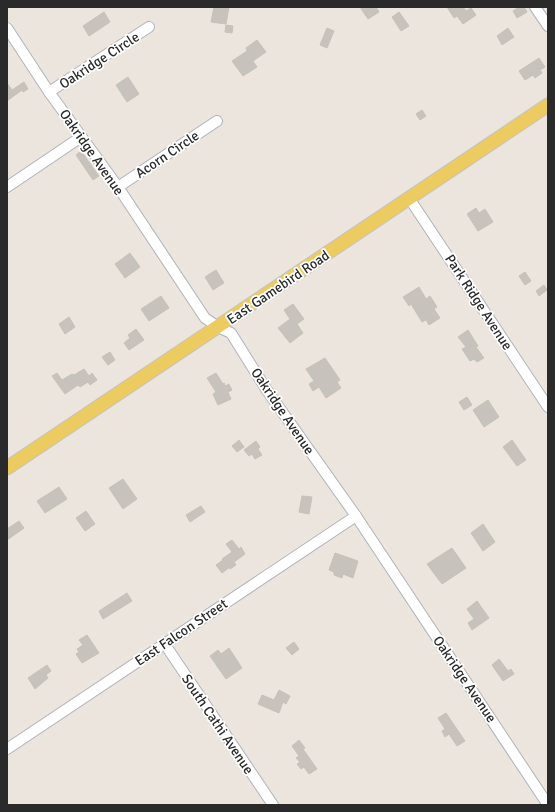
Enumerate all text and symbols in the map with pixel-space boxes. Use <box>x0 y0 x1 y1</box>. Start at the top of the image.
street label: Oakridge Circle <box>56 28 142 93</box>
street label: Oakridge Avenue <box>56 106 128 199</box>
street label: Acorn Circle <box>132 127 202 182</box>
street label: East Gamebird Road <box>224 247 333 328</box>
street label: Park Ridge Avenue <box>441 251 516 353</box>
street label: Oakridge Avenue <box>247 365 318 458</box>
street label: East Falcon Street <box>132 595 231 670</box>
street label: Oakridge Avenue <box>429 633 500 726</box>
street label: South Cathi Avenue <box>178 671 257 777</box>

